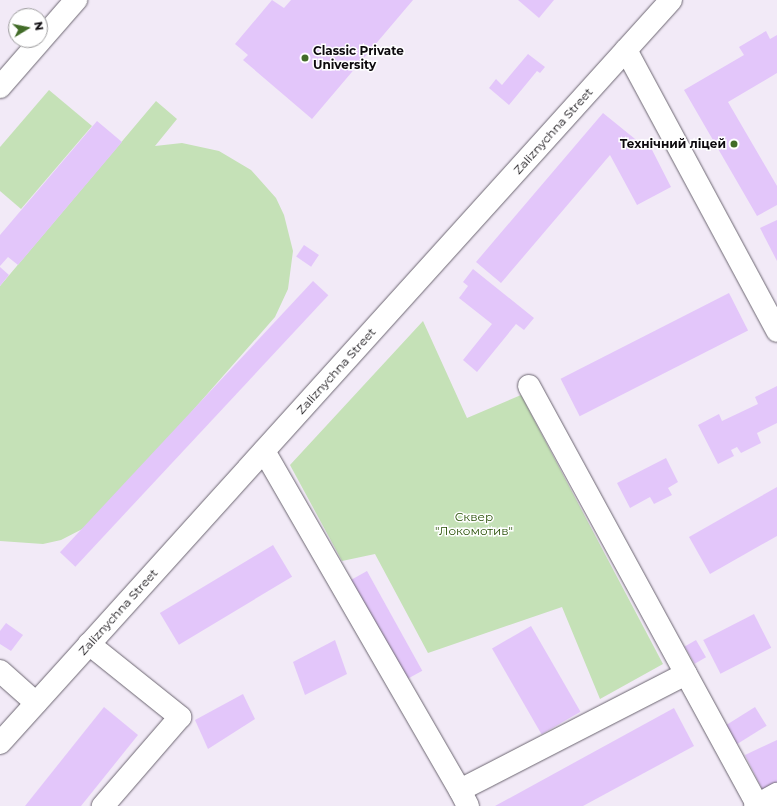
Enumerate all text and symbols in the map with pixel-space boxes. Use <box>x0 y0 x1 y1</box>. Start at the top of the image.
north arrow <box>8 8 48 48</box>
text: N <box>31 20 46 32</box>
place label: Classic Private University <box>313 44 404 72</box>
marker: Classic Private University <box>300 53 310 63</box>
street label: Zaliznychna Street <box>510 85 596 177</box>
place label: Технічний ліцей <box>620 137 726 151</box>
marker: Технічний ліцей <box>729 139 739 149</box>
street label: Zaliznychna Street <box>293 325 379 417</box>
park label: Сквер "Локомотив" <box>435 510 513 538</box>
street label: Zaliznychna Street <box>75 566 161 658</box>

